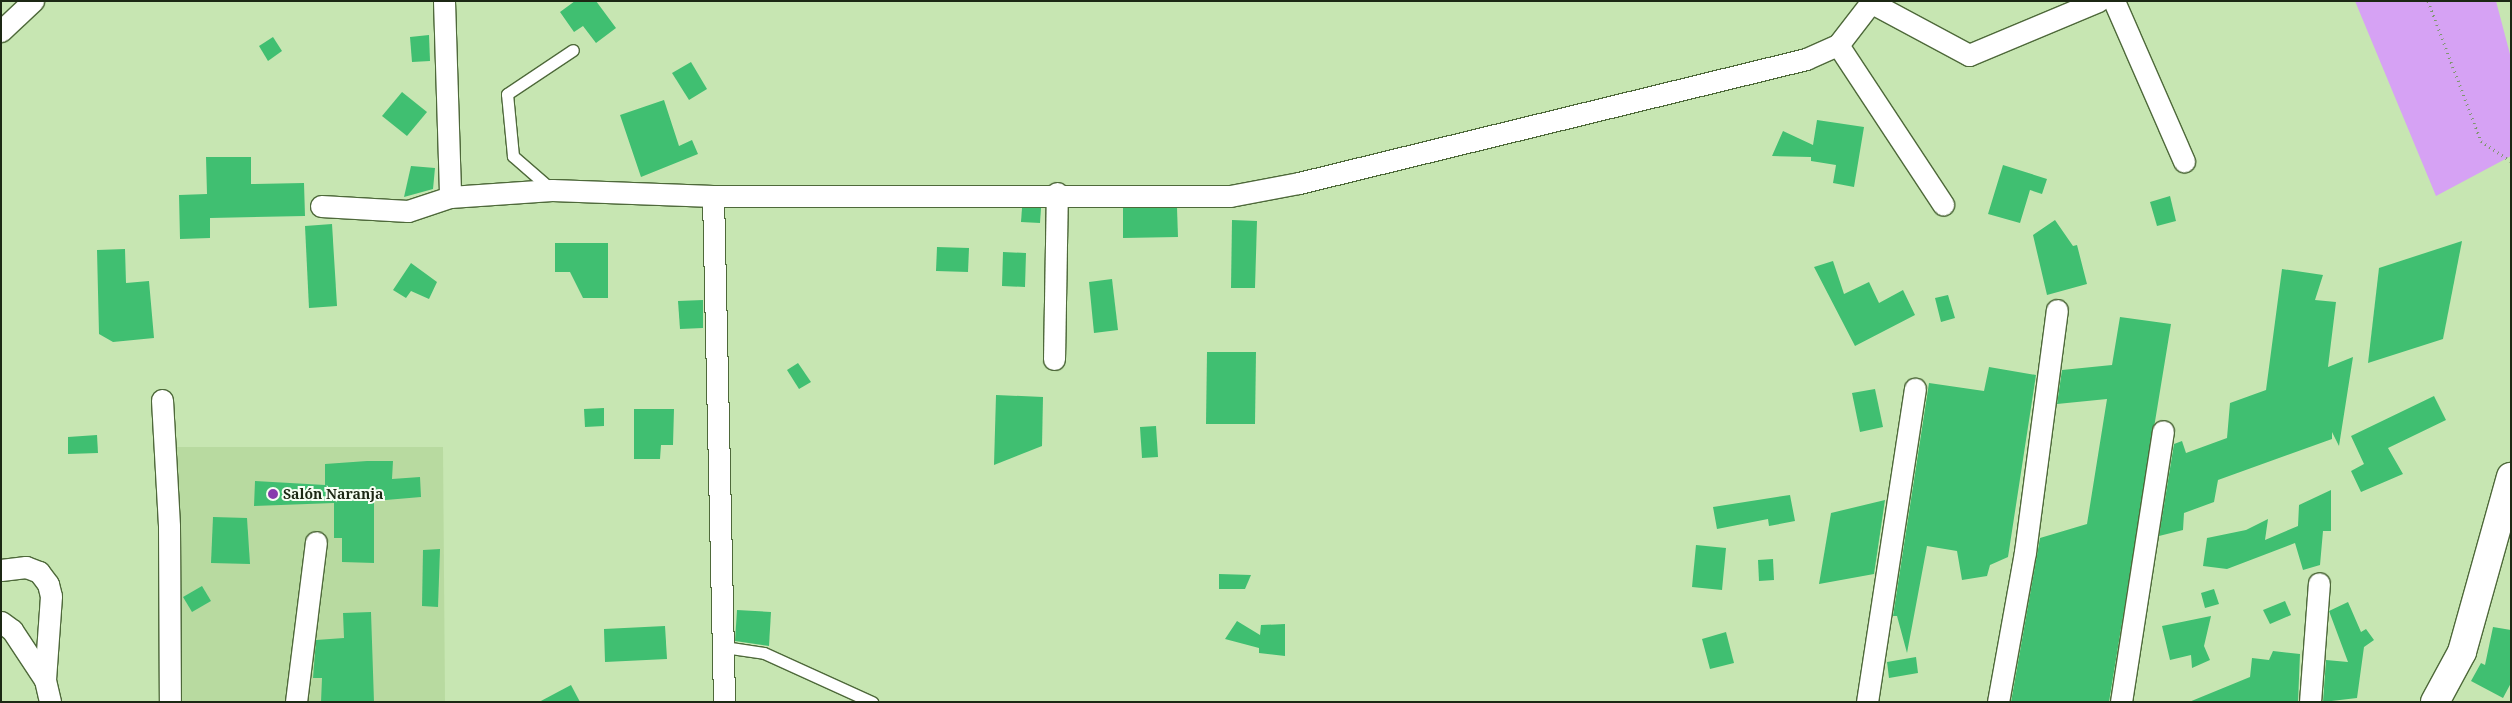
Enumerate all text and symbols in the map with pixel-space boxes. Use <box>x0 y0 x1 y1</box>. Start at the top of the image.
place label: Salón Naranja <box>283 486 383 502</box>
marker: Salón Naranja <box>267 488 279 500</box>

